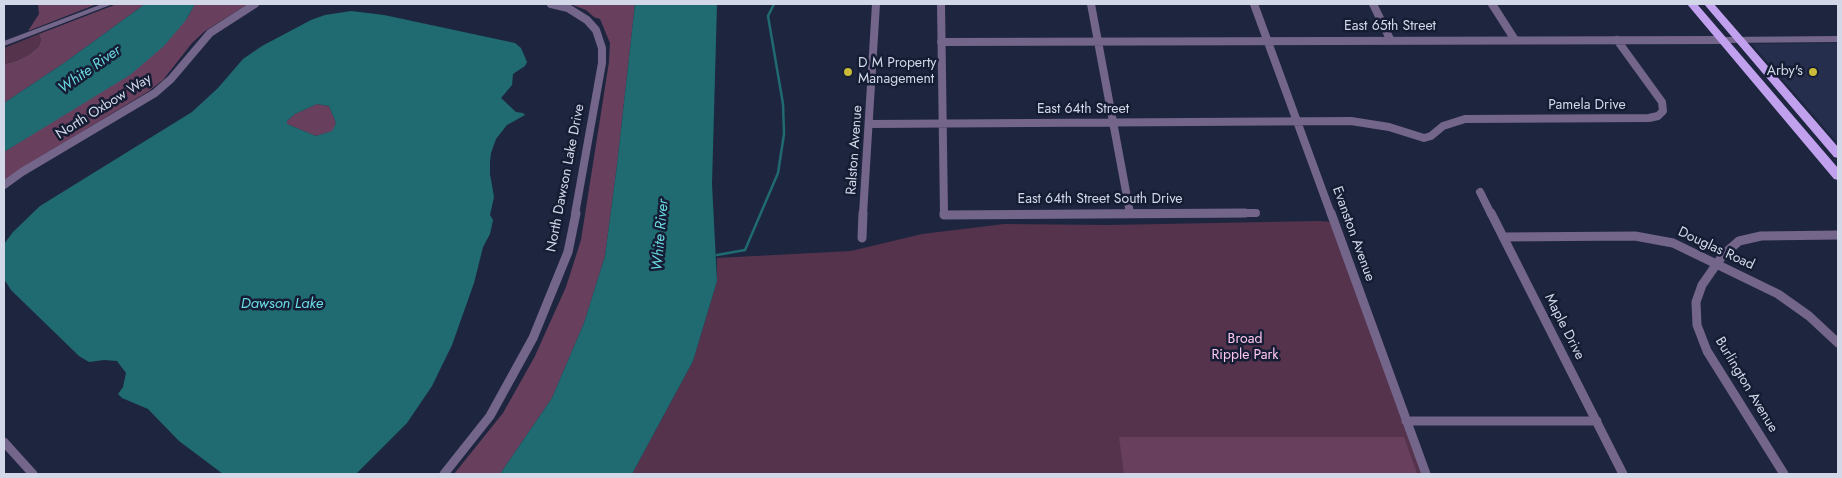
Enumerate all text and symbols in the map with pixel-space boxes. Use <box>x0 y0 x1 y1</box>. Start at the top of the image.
street label: East 65th Street <box>1344 19 1436 35</box>
water label: White River <box>55 42 125 98</box>
place label: D M Property Management <box>858 56 936 88</box>
place label: Arby's <box>1767 64 1803 80</box>
marker: D M Property Management <box>842 66 854 78</box>
marker: Arby's <box>1807 66 1819 78</box>
street label: North Oxbow Way <box>53 71 155 143</box>
street label: Pamela Drive <box>1548 98 1626 114</box>
street label: East 64th Street <box>1037 102 1129 118</box>
street label: North Dawson Lake Drive <box>543 103 589 253</box>
street label: Ralston Avenue <box>843 105 867 195</box>
street label: Evanston Avenue <box>1328 184 1378 284</box>
street label: East 64th Street South Drive <box>1017 192 1183 208</box>
water label: White River <box>649 198 673 272</box>
street label: Douglas Road <box>1675 224 1757 274</box>
street label: Maple Drive <box>1540 291 1588 363</box>
water label: Dawson Lake <box>241 295 323 313</box>
park label: Broad Ripple Park <box>1211 332 1279 364</box>
street label: Burlington Avenue <box>1711 334 1781 436</box>

